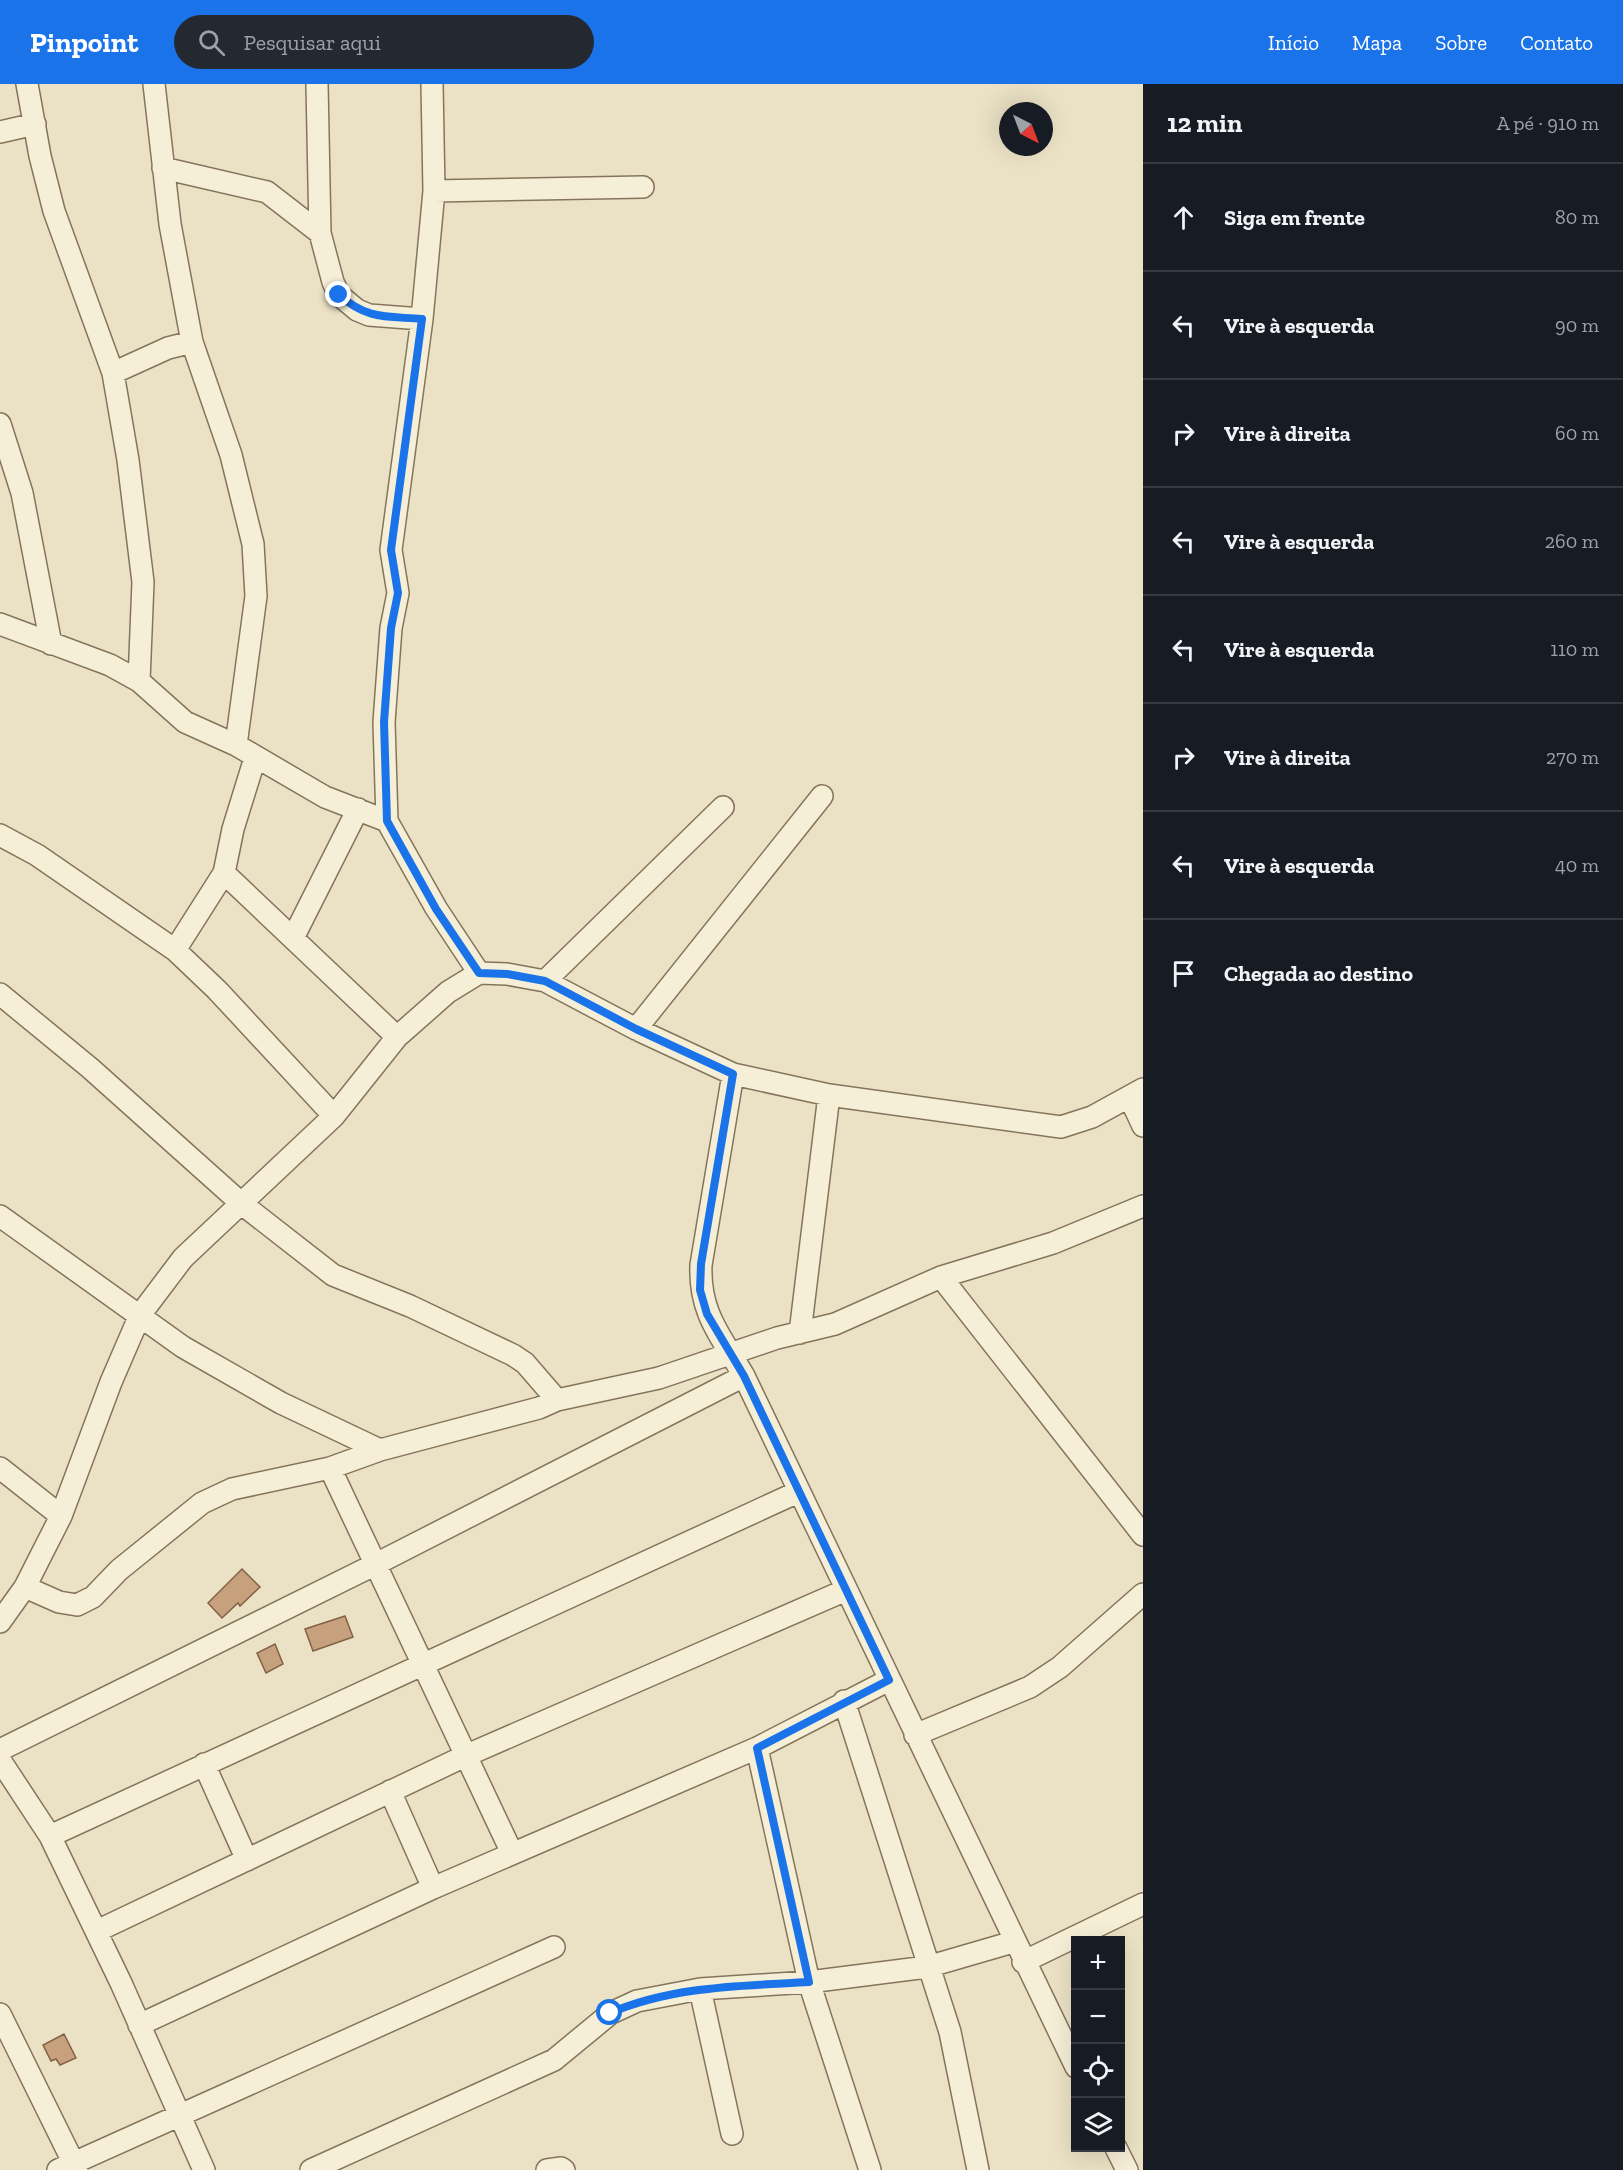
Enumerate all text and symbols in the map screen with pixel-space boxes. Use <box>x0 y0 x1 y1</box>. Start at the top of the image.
search box <box>174 15 594 69</box>
text: Pinpoint <box>30 26 138 59</box>
icon: search <box>195 26 228 59</box>
text: Pesquisar aqui <box>243 29 381 56</box>
text: Início <box>1268 30 1319 55</box>
text: Mapa <box>1352 30 1402 55</box>
text: Sobre <box>1435 30 1487 55</box>
text: Contato <box>1520 30 1593 55</box>
north arrow <box>999 102 1053 156</box>
text: 12 min <box>1167 107 1242 139</box>
text: A pé · 910 m <box>1497 111 1599 135</box>
icon: ahead <box>1167 201 1200 234</box>
text: Siga em frente <box>1224 204 1365 231</box>
text: 80 m <box>1555 205 1599 229</box>
route end <box>325 281 351 307</box>
icon: left <box>1167 309 1200 342</box>
text: Vire à esquerda <box>1224 312 1374 339</box>
text: 90 m <box>1555 313 1599 337</box>
icon: right <box>1167 417 1200 450</box>
text: Vire à direita <box>1224 420 1351 447</box>
text: 60 m <box>1555 421 1599 445</box>
icon: left <box>1167 525 1200 558</box>
text: Vire à esquerda <box>1224 528 1374 555</box>
text: 260 m <box>1545 529 1599 553</box>
icon: left <box>1167 633 1200 666</box>
text: Vire à esquerda <box>1224 636 1374 663</box>
text: 110 m <box>1550 637 1599 661</box>
icon: right <box>1167 741 1200 774</box>
text: Vire à direita <box>1224 744 1351 771</box>
text: 270 m <box>1546 745 1599 769</box>
icon: left <box>1167 849 1200 882</box>
text: Vire à esquerda <box>1224 852 1374 879</box>
text: 40 m <box>1555 853 1599 877</box>
icon: arrive <box>1167 957 1200 990</box>
text: Chegada ao destino <box>1224 960 1413 987</box>
map controls <box>1071 1936 1125 2152</box>
button: + <box>1071 1936 1125 1990</box>
button: − <box>1071 1990 1125 2044</box>
route start <box>596 1999 622 2025</box>
button: locate <box>1071 2044 1125 2098</box>
button: layers <box>1071 2098 1125 2152</box>

